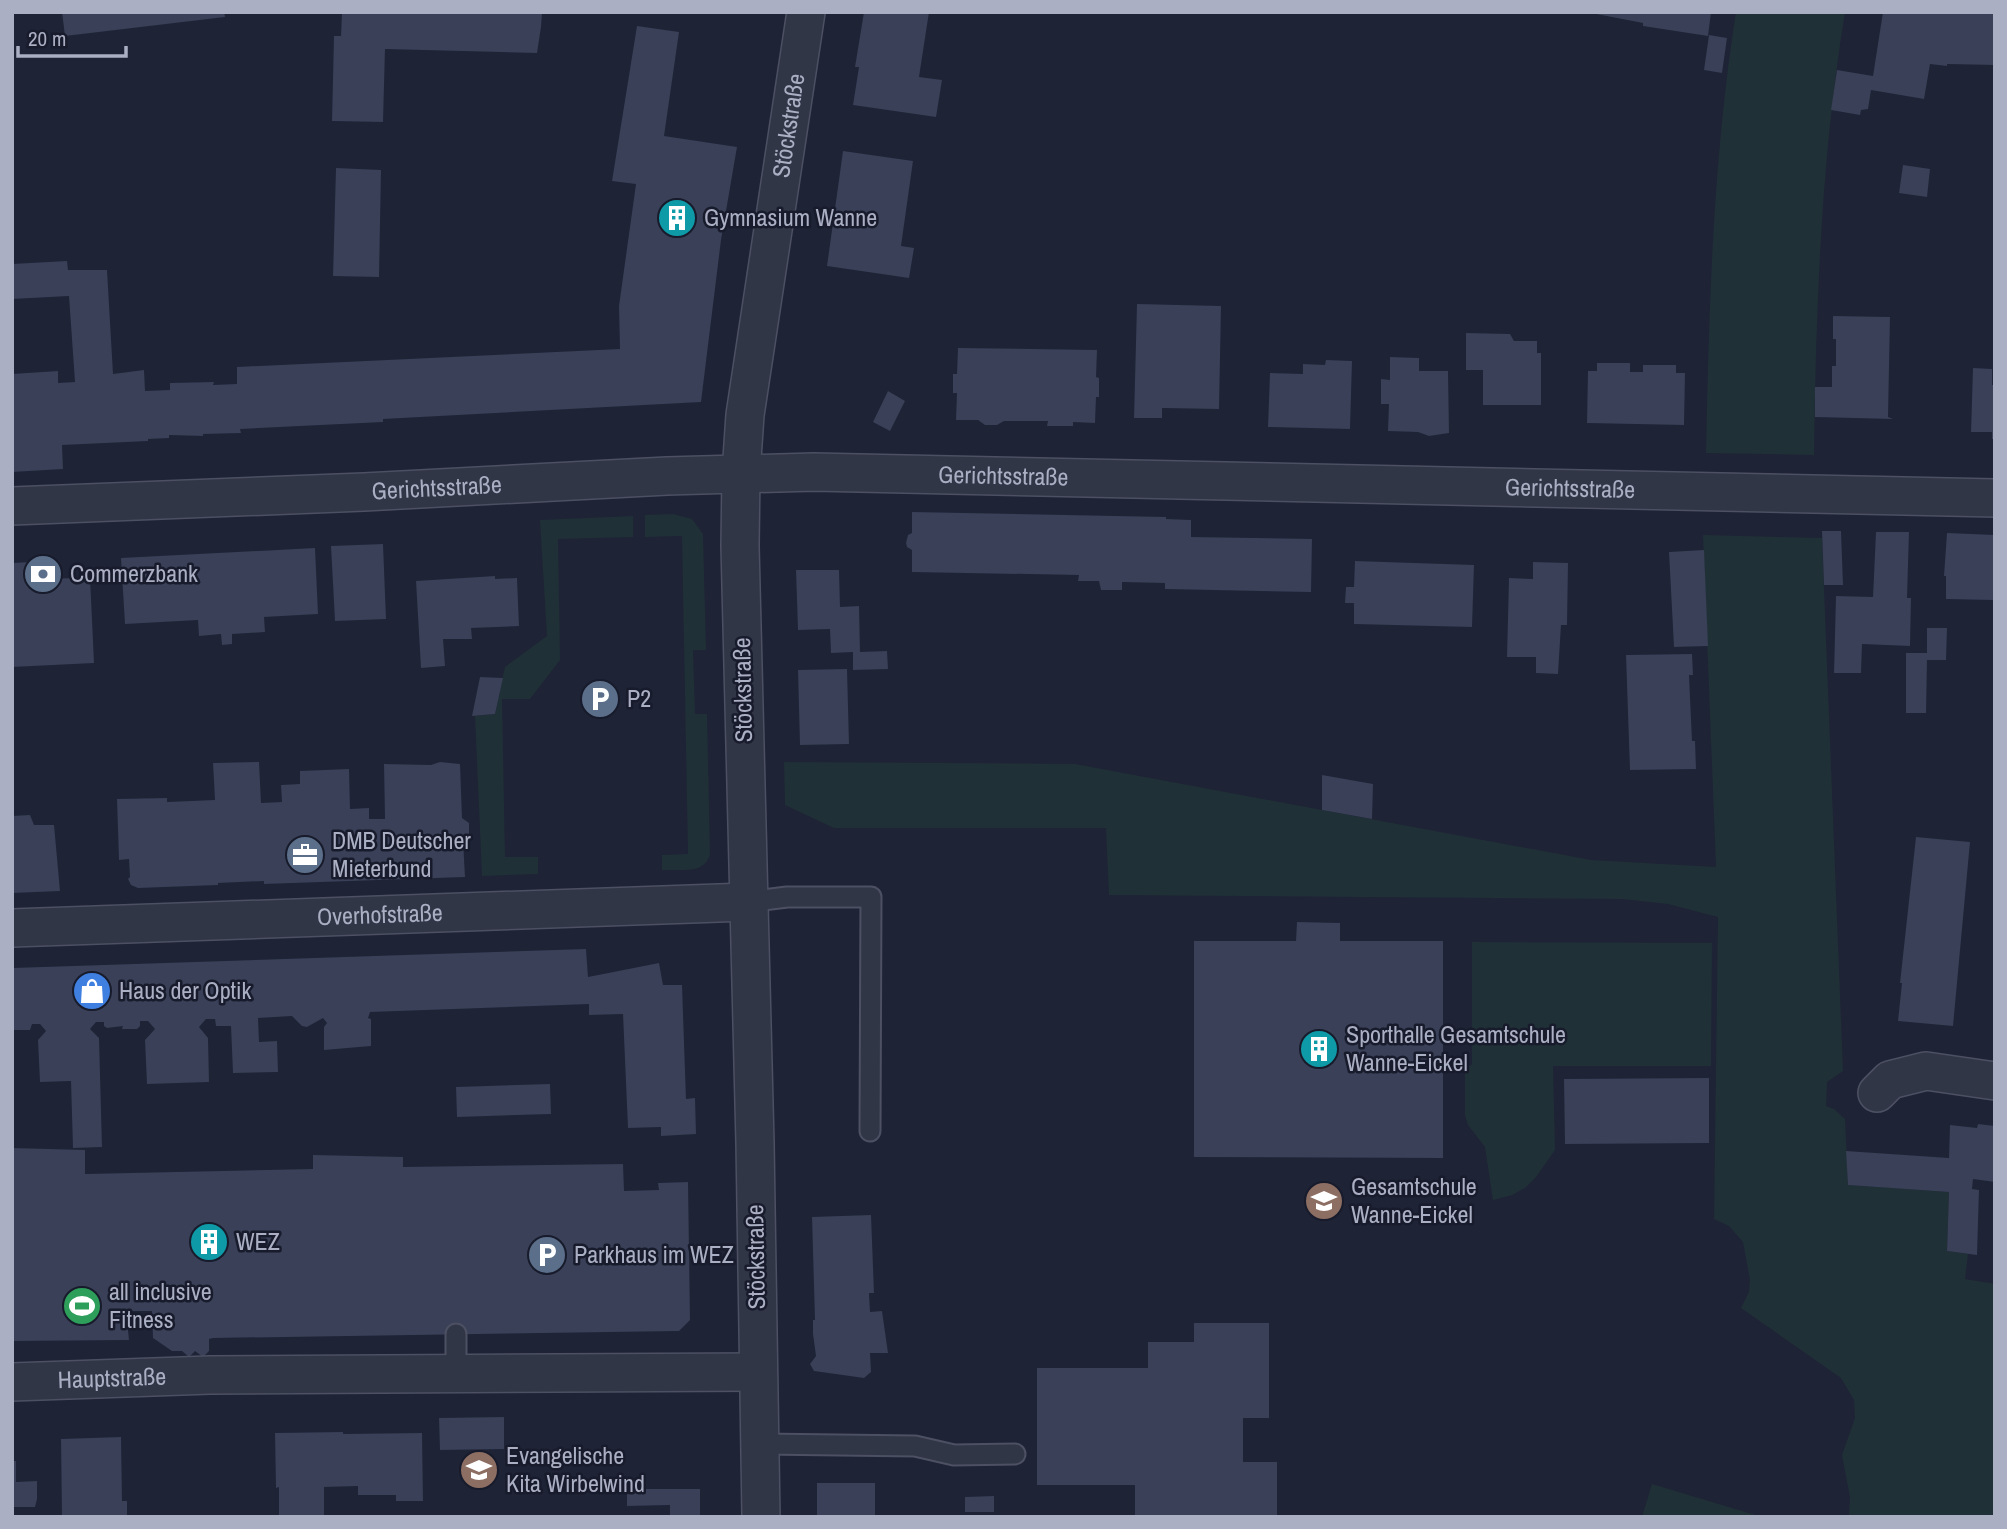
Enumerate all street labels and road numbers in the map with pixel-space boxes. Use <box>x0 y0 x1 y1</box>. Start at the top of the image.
street label: Stöckstraße <box>764 71 811 180</box>
street label: Gerichtsstraße <box>938 458 1069 493</box>
street label: Gerichtsstraße <box>371 468 502 507</box>
street label: Gerichtsstraße <box>1505 470 1636 505</box>
street label: Stöckstraße <box>725 637 759 743</box>
street label: Overhofstraße <box>316 896 443 932</box>
street label: Stöckstraße <box>738 1204 772 1310</box>
street label: Hauptstraße <box>57 1360 167 1395</box>

